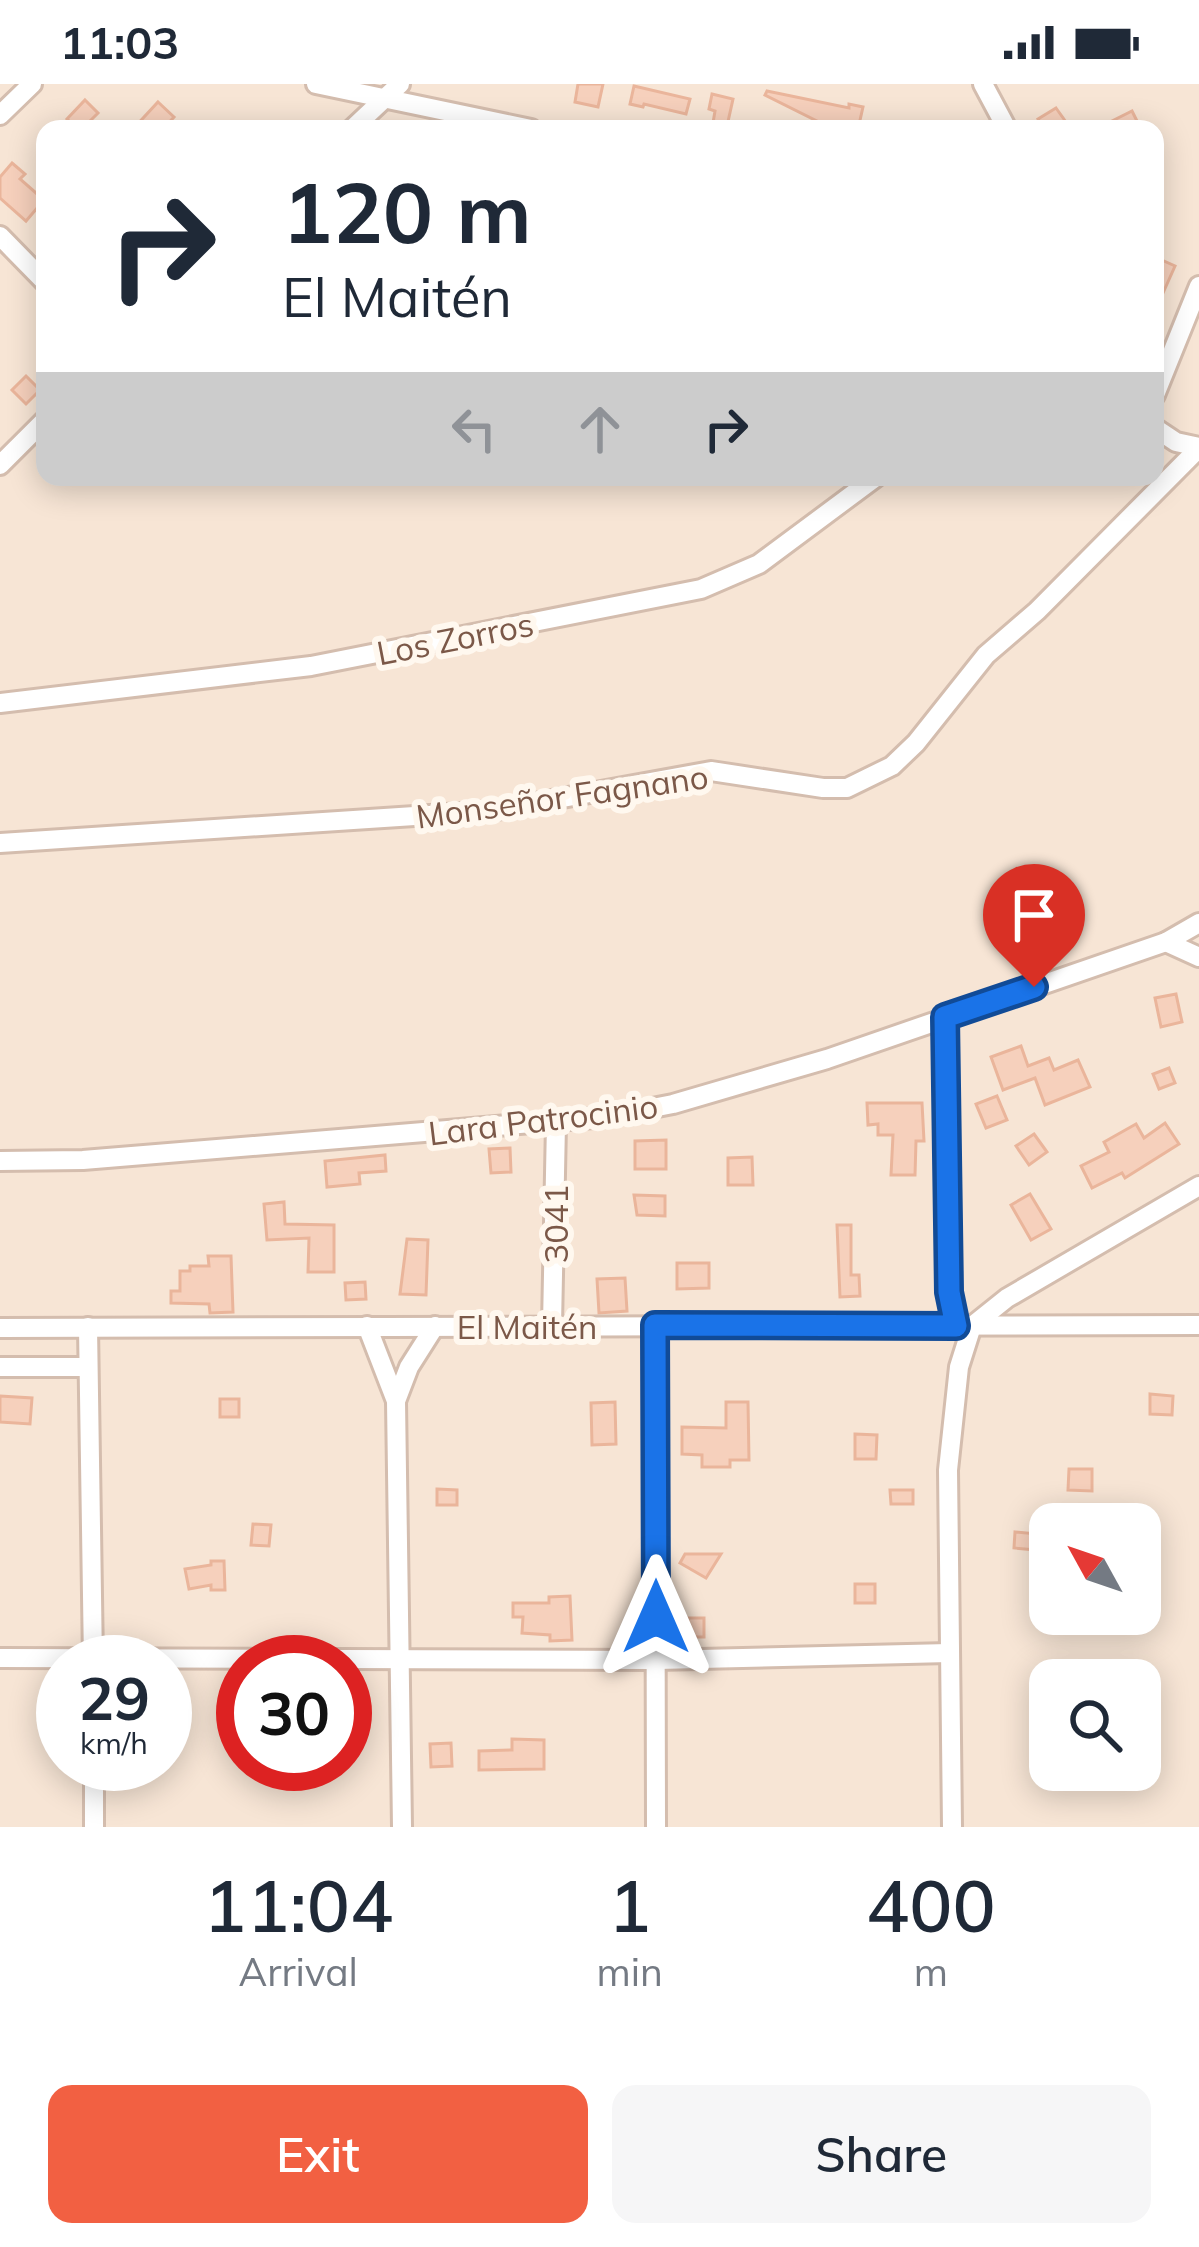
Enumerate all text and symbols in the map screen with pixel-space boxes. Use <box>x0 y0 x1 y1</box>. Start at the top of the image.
text: 11:03 <box>60 14 179 70</box>
text: 120 m <box>282 159 532 264</box>
icon: right <box>84 168 240 324</box>
text: El Maitén <box>282 263 512 331</box>
icon: left <box>441 396 507 462</box>
icon: ahead <box>567 396 633 462</box>
icon: right <box>693 396 759 462</box>
street label: Los Zorros <box>373 603 537 673</box>
street label: Monseñor Fagnano <box>413 755 711 837</box>
pin <box>983 864 1085 987</box>
icon: arrive <box>1001 882 1067 948</box>
street label: Lara Patrocinio <box>426 1085 660 1153</box>
street label: 3041 <box>535 1184 576 1264</box>
street label: El Maitén <box>457 1306 597 1347</box>
north arrow <box>1029 1503 1161 1635</box>
map controls <box>1029 1503 1161 1791</box>
position arrow <box>593 1554 719 1680</box>
speed limit sign: 30 <box>216 1635 372 1791</box>
button: search <box>1029 1659 1161 1791</box>
text: 29 <box>78 1660 150 1735</box>
text: km/h <box>80 1724 148 1762</box>
text: 11:04 <box>203 1860 393 1950</box>
text: 1 <box>608 1860 651 1950</box>
text: 400 <box>866 1860 996 1950</box>
text: Arrival <box>239 1947 358 1996</box>
text: min <box>596 1947 663 1996</box>
text: m <box>914 1947 948 1996</box>
button: Exit <box>48 2085 588 2223</box>
button: Share <box>612 2085 1151 2223</box>

